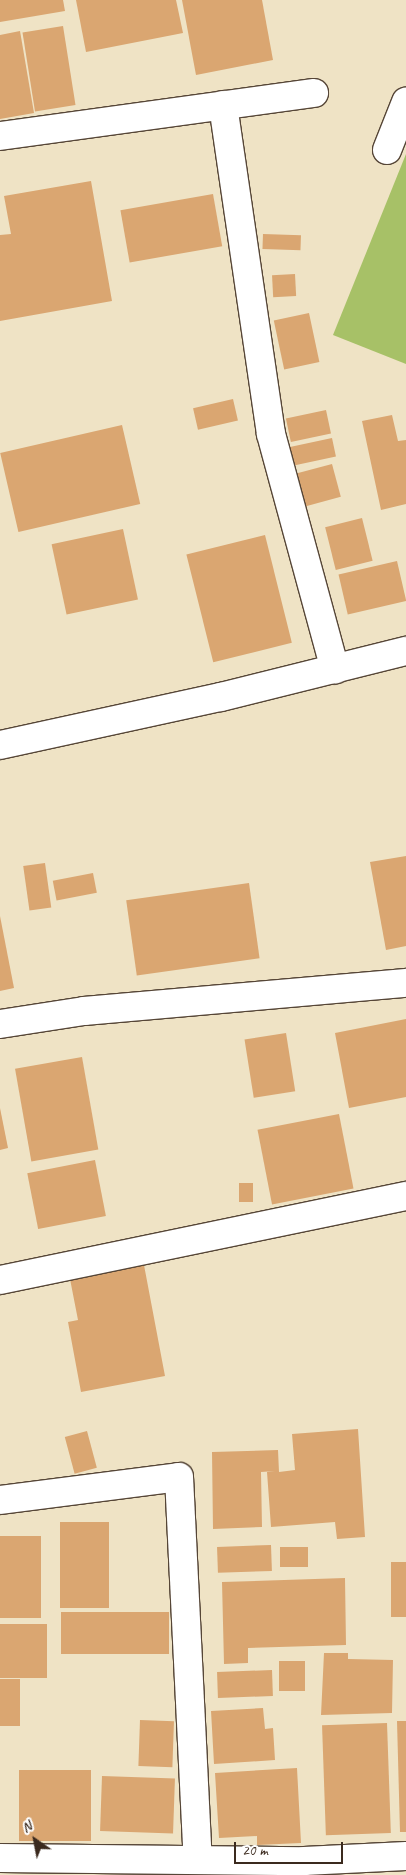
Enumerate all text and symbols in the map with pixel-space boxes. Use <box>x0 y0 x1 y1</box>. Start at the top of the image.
north arrow <box>10 1815 60 1865</box>
text: N <box>18 1818 35 1836</box>
scale bar <box>236 1832 345 1864</box>
text: 20 m <box>242 1841 268 1860</box>

